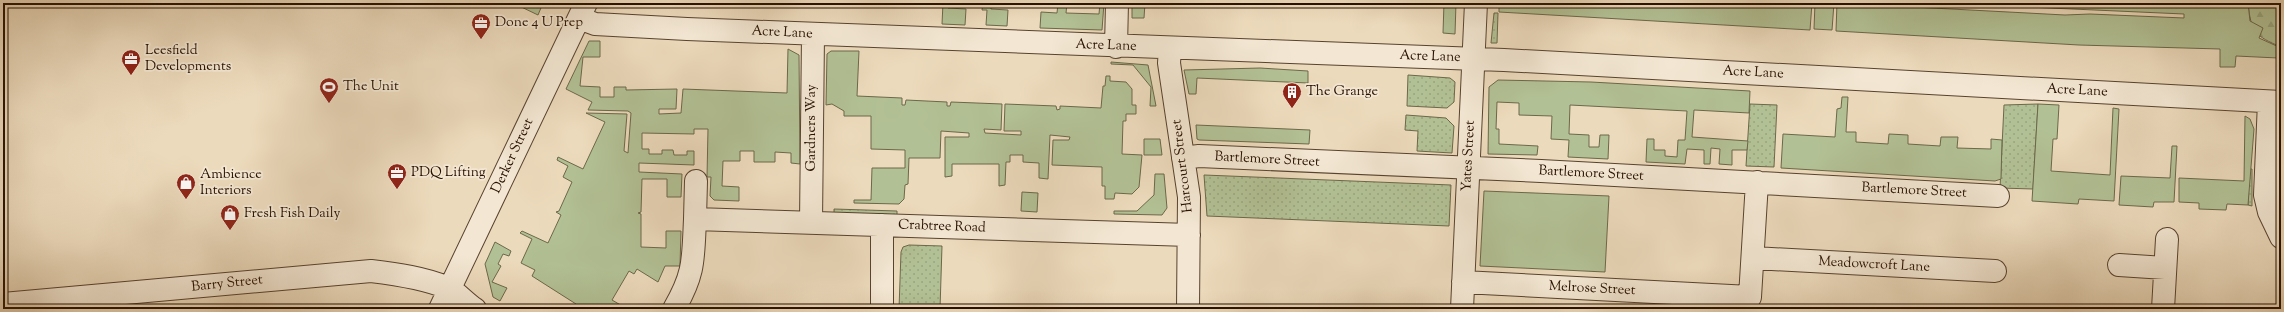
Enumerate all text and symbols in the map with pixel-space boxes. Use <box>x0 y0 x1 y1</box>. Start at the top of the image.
office icon: Done 4 U Prep <box>470 12 492 40</box>
place label: Done 4 U Prep <box>495 13 583 33</box>
street label: Acre Lane <box>751 21 813 45</box>
street label: Acre Lane <box>1075 35 1137 57</box>
place label: Leesfield Developments <box>145 41 231 77</box>
street label: Acre Lane <box>1399 46 1461 68</box>
office icon: Leesfield Developments <box>120 48 142 76</box>
street label: Acre Lane <box>1722 61 1784 85</box>
sports icon: The Unit <box>318 76 340 104</box>
place label: The Unit <box>343 77 399 97</box>
street label: Acre Lane <box>2046 79 2108 103</box>
building icon: The Grange <box>1281 81 1303 109</box>
place label: The Grange <box>1306 82 1378 102</box>
street label: Gardners Way <box>802 84 822 172</box>
street label: Derker Street <box>487 115 539 197</box>
street label: Harcourt Street <box>1167 118 1199 214</box>
street label: Yates Street <box>1457 120 1481 192</box>
street label: Bartlemore Street <box>1214 147 1320 173</box>
street label: Bartlemore Street <box>1538 161 1644 187</box>
office icon: PDQ Lifting <box>386 162 408 190</box>
place label: PDQ Lifting <box>411 163 486 183</box>
place label: Ambience Interiors <box>200 165 262 201</box>
shop icon: Ambience Interiors <box>175 172 197 200</box>
street label: Bartlemore Street <box>1861 178 1967 204</box>
shop icon: Fresh Fish Daily <box>219 203 241 231</box>
place label: Fresh Fish Daily <box>244 204 341 224</box>
street label: Crabtree Road <box>898 215 986 239</box>
street label: Meadowcroft Lane <box>1818 252 1930 278</box>
street label: Barry Street <box>190 270 264 298</box>
street label: Melrose Street <box>1548 277 1636 301</box>

